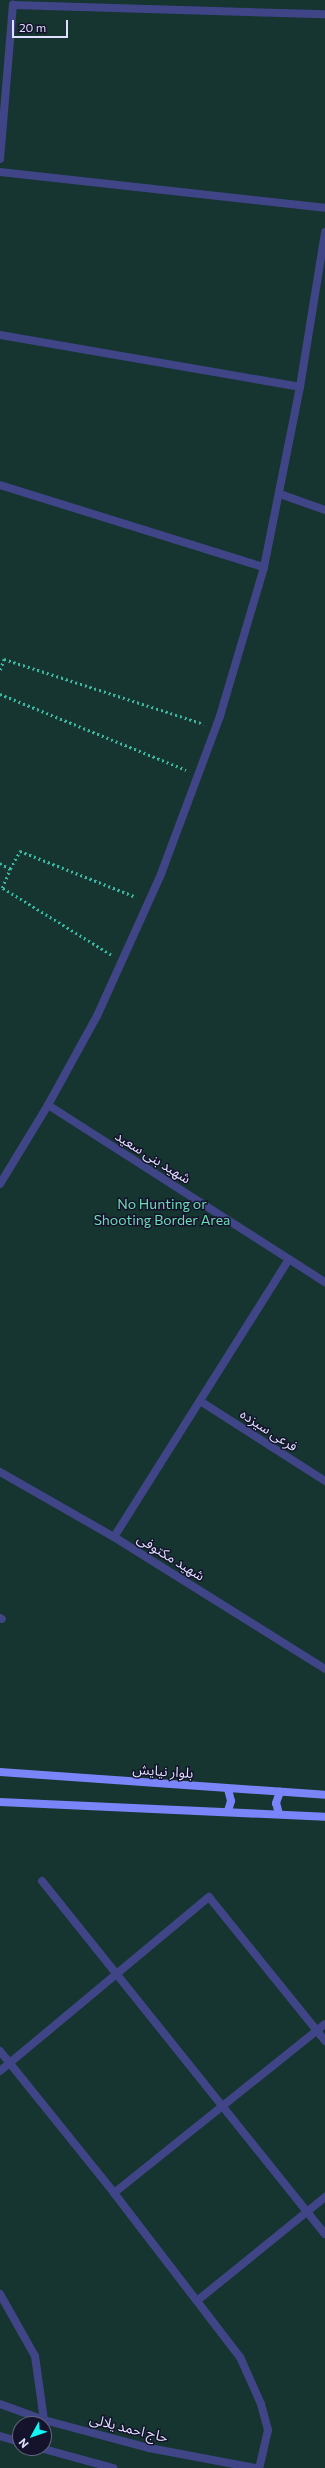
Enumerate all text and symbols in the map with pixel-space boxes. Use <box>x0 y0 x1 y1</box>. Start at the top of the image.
scale bar <box>14 12 70 38</box>
text: 20 m <box>19 20 46 34</box>
street label: شهید بنی سعید <box>112 1127 194 1187</box>
park label: No Hunting or Shooting Border Area <box>94 1196 230 1228</box>
street label: فرعی سیزده <box>237 1405 301 1455</box>
street label: شهید مکتوفی <box>134 1530 208 1584</box>
street label: بلوار نیایش <box>132 1761 194 1781</box>
street label: حاج احمد یلالی <box>88 2410 170 2446</box>
north arrow <box>12 2416 52 2456</box>
text: N <box>16 2436 31 2451</box>

